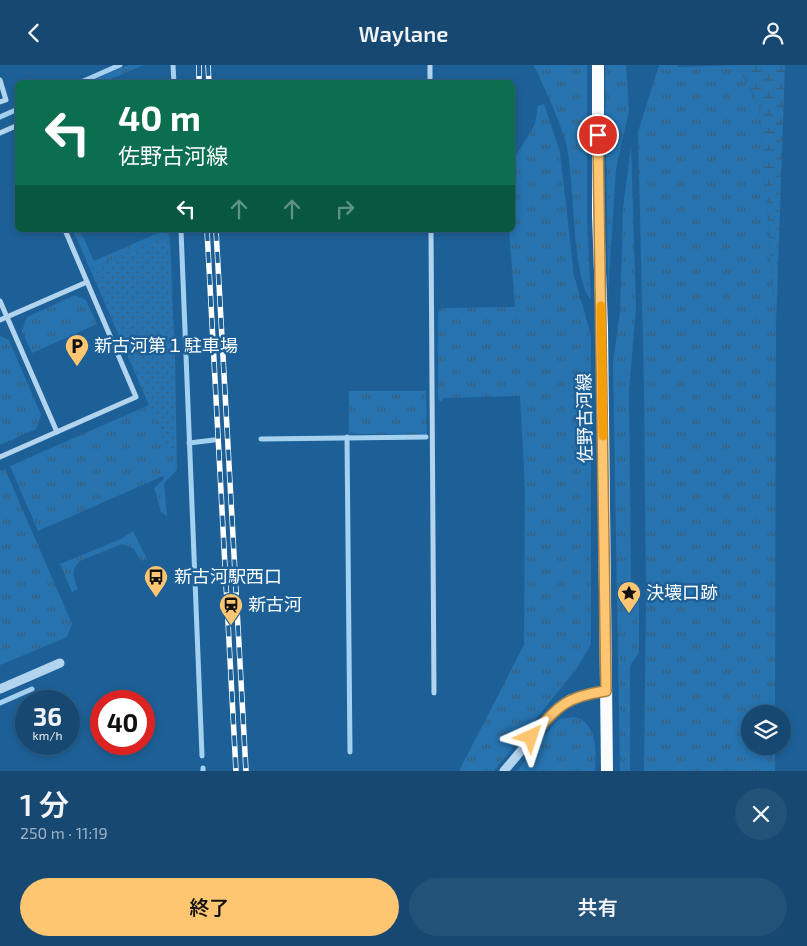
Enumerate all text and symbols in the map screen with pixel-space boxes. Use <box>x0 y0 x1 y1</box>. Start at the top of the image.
icon: back <box>20 19 48 47</box>
icon: person <box>759 19 787 47</box>
text: Waylane <box>359 20 448 46</box>
text: 40 m <box>118 96 201 138</box>
icon: left <box>35 100 100 165</box>
pin <box>577 114 619 156</box>
icon: arrive <box>584 121 612 149</box>
text: 佐野古河線 <box>118 142 228 168</box>
icon: left <box>172 195 200 223</box>
icon: ahead <box>225 195 253 223</box>
icon: ahead <box>278 195 306 223</box>
icon: right <box>331 195 359 223</box>
parking icon: 新古河第１駐車場 <box>64 333 90 367</box>
place label: 新古河第１駐車場 <box>94 334 238 356</box>
street label: 佐野古河線 <box>572 373 596 463</box>
bus stop icon: 新古河駅西口 <box>143 564 169 598</box>
place label: 新古河駅西口 <box>174 565 282 587</box>
place icon: 決壊口跡 <box>616 580 642 614</box>
place label: 決壊口跡 <box>646 581 718 603</box>
station icon: 新古河 <box>218 592 244 626</box>
place label: 新古河 <box>248 593 302 615</box>
speed limit sign: 40 <box>90 690 155 755</box>
text: 36 <box>33 701 62 731</box>
map controls <box>741 705 791 755</box>
button: layers <box>741 705 791 755</box>
position arrow <box>504 710 556 762</box>
text: km/h <box>33 728 62 742</box>
text: 1 分 <box>20 786 69 822</box>
button: close <box>735 788 787 840</box>
text: 250 m · 11:19 <box>20 823 108 842</box>
button: 終了 <box>20 878 399 936</box>
button: 共有 <box>409 878 787 936</box>

